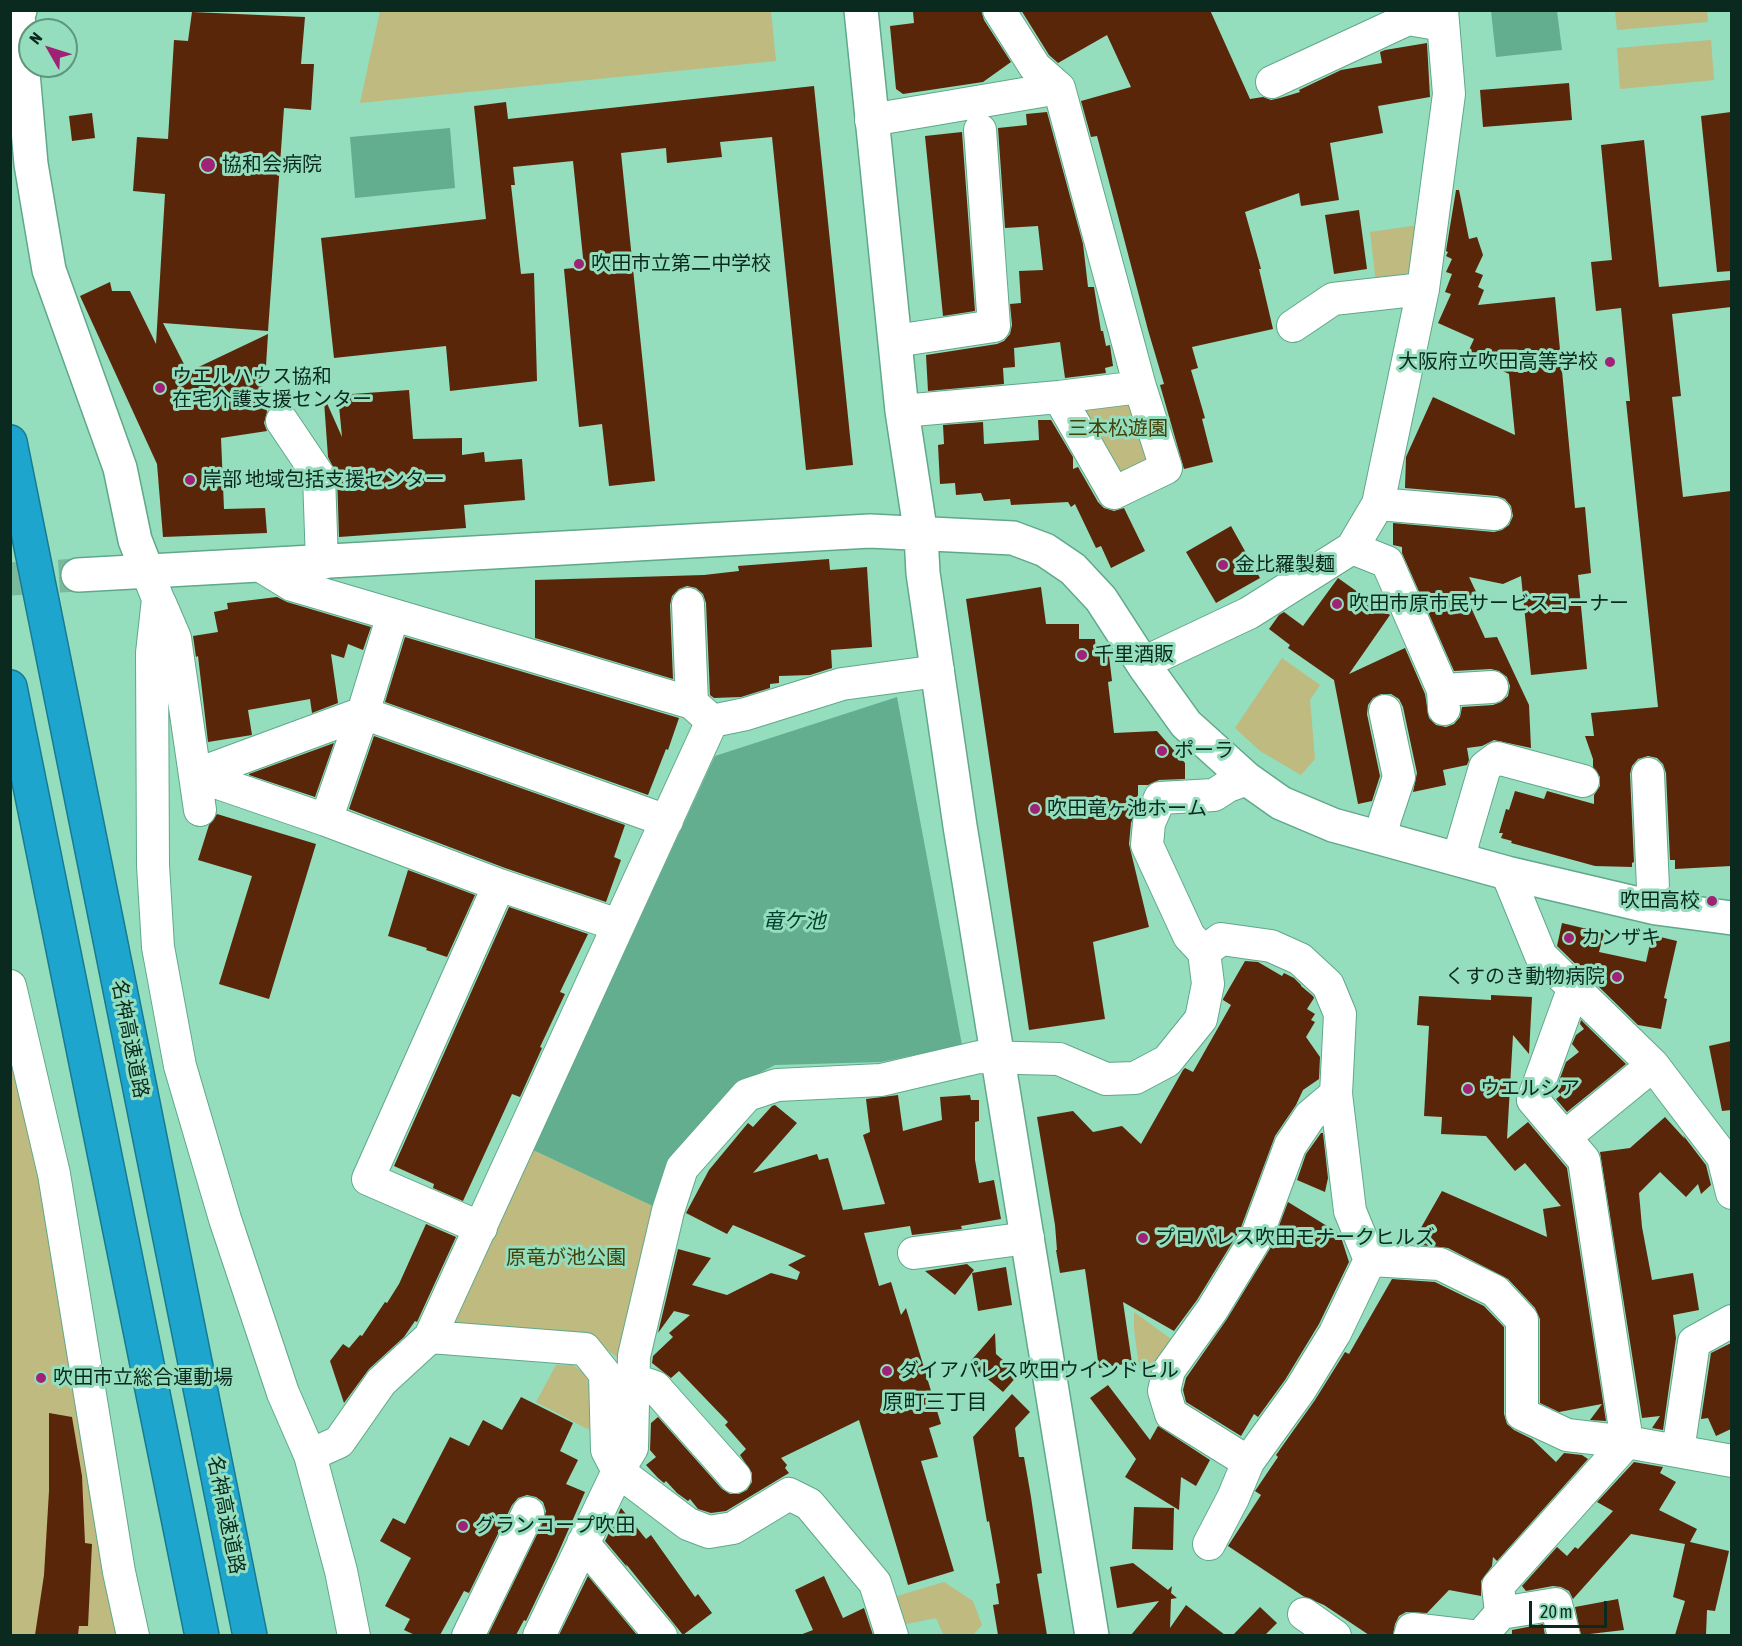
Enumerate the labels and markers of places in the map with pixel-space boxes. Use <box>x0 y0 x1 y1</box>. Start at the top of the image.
place label: 協和会病院 <box>222 153 322 177</box>
marker: 協和会病院 <box>199 156 217 174</box>
place label: 吹田市立第二中学校 <box>591 252 771 276</box>
marker: 吹田市立第二中学校 <box>572 257 586 271</box>
place label: 大阪府立吹田高等学校 <box>1398 350 1598 374</box>
marker: 大阪府立吹田高等学校 <box>1603 355 1617 369</box>
place label: ウエルハウス協和 在宅介護支援センター <box>172 365 372 412</box>
marker: ウエルハウス協和 在宅介護支援センター <box>153 381 167 395</box>
place label: 岸部 地域包括支援センター <box>202 468 445 492</box>
marker: 岸部 地域包括支援センター <box>183 473 197 487</box>
place label: 金比羅製麺 <box>1235 553 1335 577</box>
marker: 金比羅製麺 <box>1216 558 1230 572</box>
place label: 吹田市原市民サービスコーナー <box>1349 592 1629 616</box>
marker: 吹田市原市民サービスコーナー <box>1330 597 1344 611</box>
place label: 千里酒販 <box>1094 643 1174 667</box>
marker: 千里酒販 <box>1075 648 1089 662</box>
place label: ポーラ <box>1174 739 1234 763</box>
marker: ポーラ <box>1155 744 1169 758</box>
place label: 吹田竜ヶ池ホーム <box>1047 797 1207 821</box>
marker: 吹田竜ヶ池ホーム <box>1028 802 1042 816</box>
place label: 吹田高校 <box>1620 889 1700 913</box>
marker: 吹田高校 <box>1705 894 1719 908</box>
place label: カンザキ <box>1581 926 1661 950</box>
marker: カンザキ <box>1562 931 1576 945</box>
place label: くすのき動物病院 <box>1445 965 1605 989</box>
marker: くすのき動物病院 <box>1610 970 1624 984</box>
place label: ウエルシア <box>1480 1077 1580 1101</box>
marker: ウエルシア <box>1461 1082 1475 1096</box>
place label: プロパレス吹田モナークヒルズ <box>1155 1226 1435 1250</box>
marker: プロパレス吹田モナークヒルズ <box>1136 1231 1150 1245</box>
place label: ダイアパレス吹田ウインドヒル <box>899 1359 1179 1383</box>
marker: ダイアパレス吹田ウインドヒル <box>880 1364 894 1378</box>
place label: 吹田市立総合運動場 <box>53 1366 233 1390</box>
marker: 吹田市立総合運動場 <box>34 1371 48 1385</box>
place label: グランコープ吹田 <box>475 1514 635 1538</box>
marker: グランコープ吹田 <box>456 1519 470 1533</box>

